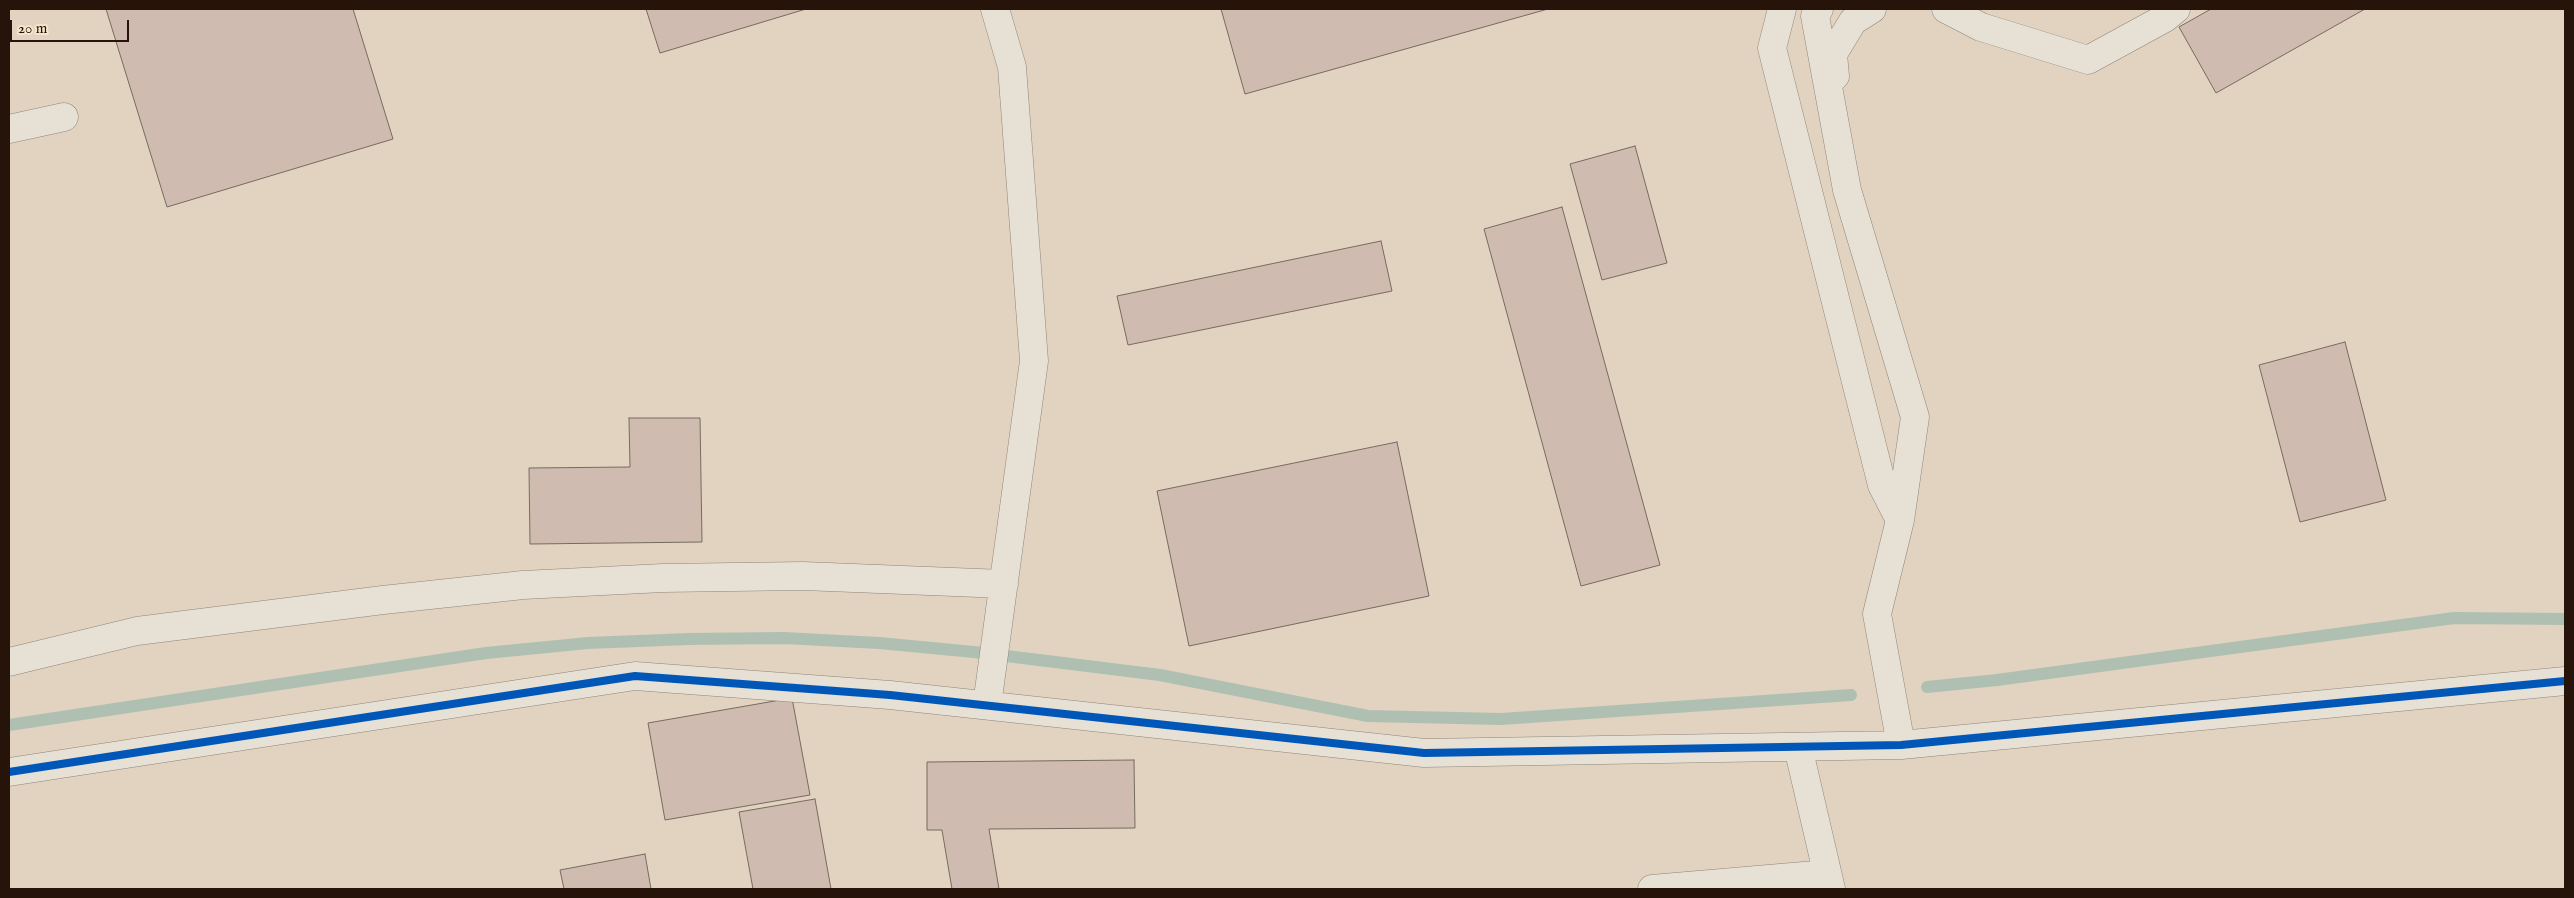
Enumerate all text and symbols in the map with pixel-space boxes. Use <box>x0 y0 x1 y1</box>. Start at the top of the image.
scale bar <box>12 10 131 42</box>
text: 20 m <box>18 19 47 38</box>

